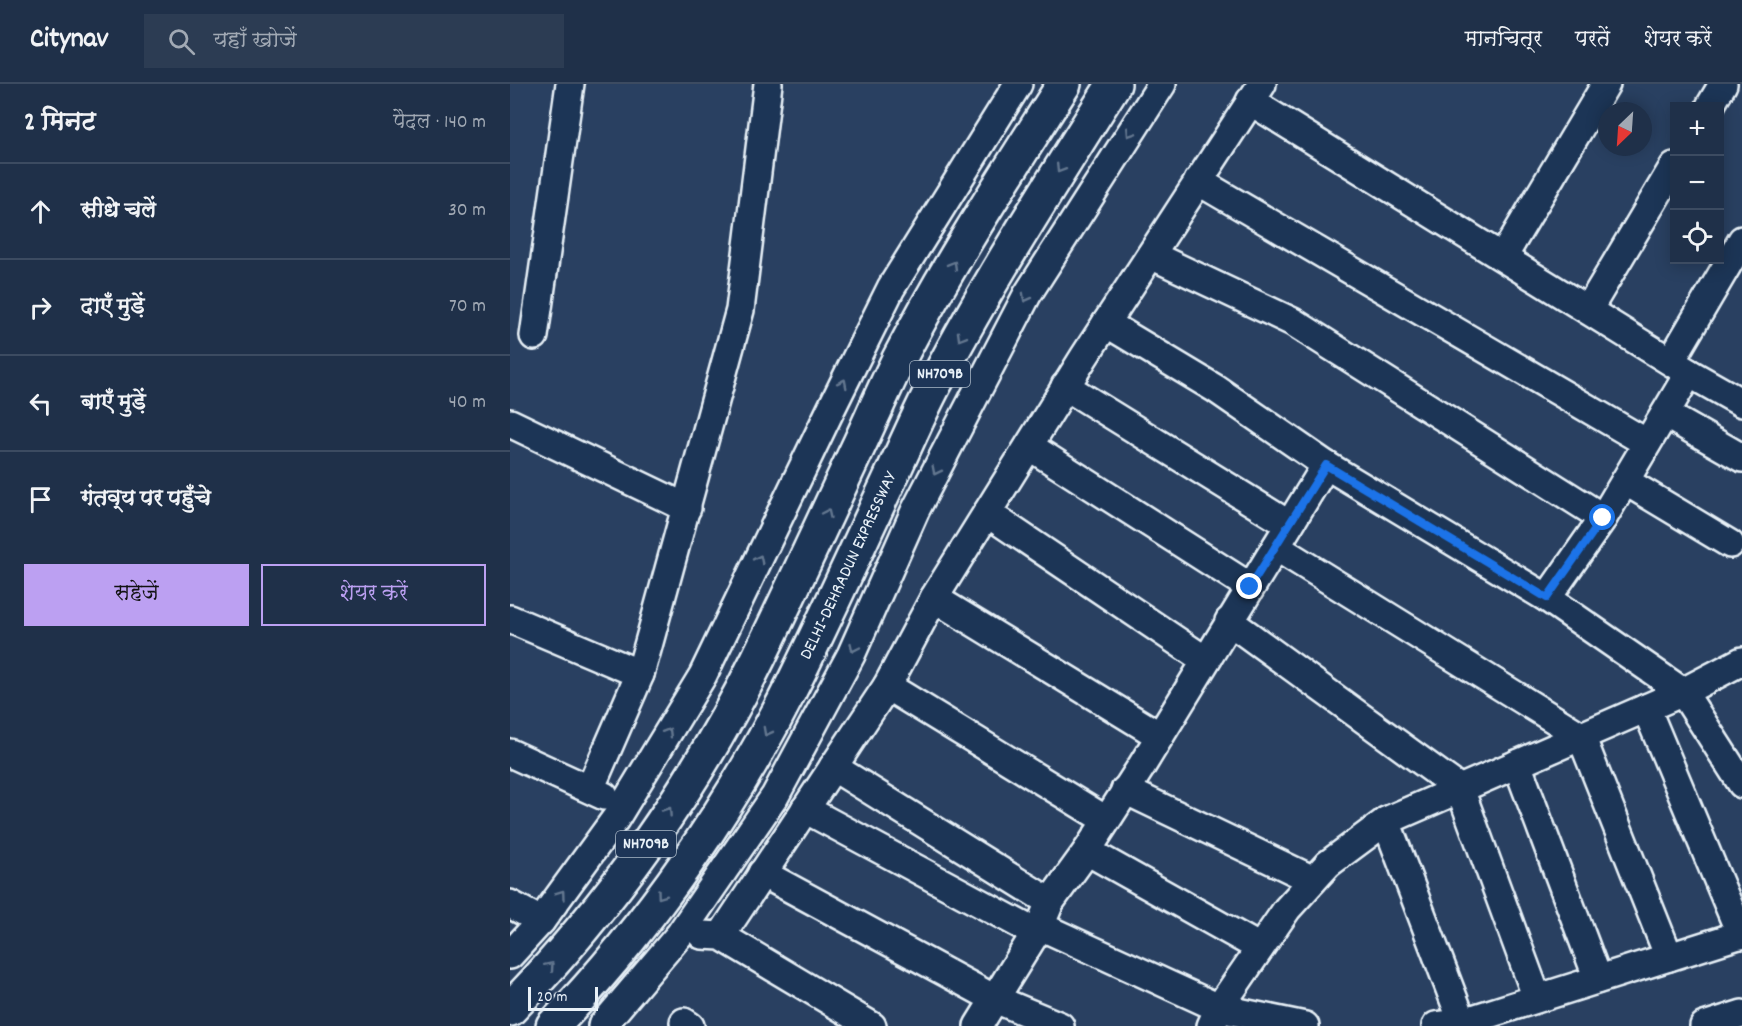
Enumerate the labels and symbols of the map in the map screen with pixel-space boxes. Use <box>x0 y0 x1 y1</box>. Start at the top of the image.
north arrow <box>1598 102 1652 156</box>
one-way arrow <box>1126 127 1138 137</box>
one-way arrow <box>1056 163 1068 173</box>
one-way arrow <box>946 261 957 271</box>
one-way arrow <box>1022 291 1033 302</box>
one-way arrow <box>957 331 968 341</box>
road number: NH709B <box>910 361 970 387</box>
one-way arrow <box>836 379 848 390</box>
one-way arrow <box>932 464 943 475</box>
street label: DELHI-DEHRADUN EXPRESSWAY <box>794 467 904 664</box>
route start <box>1589 504 1615 530</box>
one-way arrow <box>819 509 831 520</box>
one-way arrow <box>751 554 763 565</box>
route end <box>1236 573 1262 599</box>
one-way arrow <box>849 641 861 652</box>
one-way arrow <box>763 725 774 736</box>
one-way arrow <box>661 728 673 738</box>
one-way arrow <box>661 807 672 818</box>
road number: NH709B <box>616 831 676 857</box>
one-way arrow <box>658 889 669 900</box>
one-way arrow <box>553 890 564 901</box>
one-way arrow <box>542 962 553 973</box>
scale bar <box>528 984 598 1012</box>

